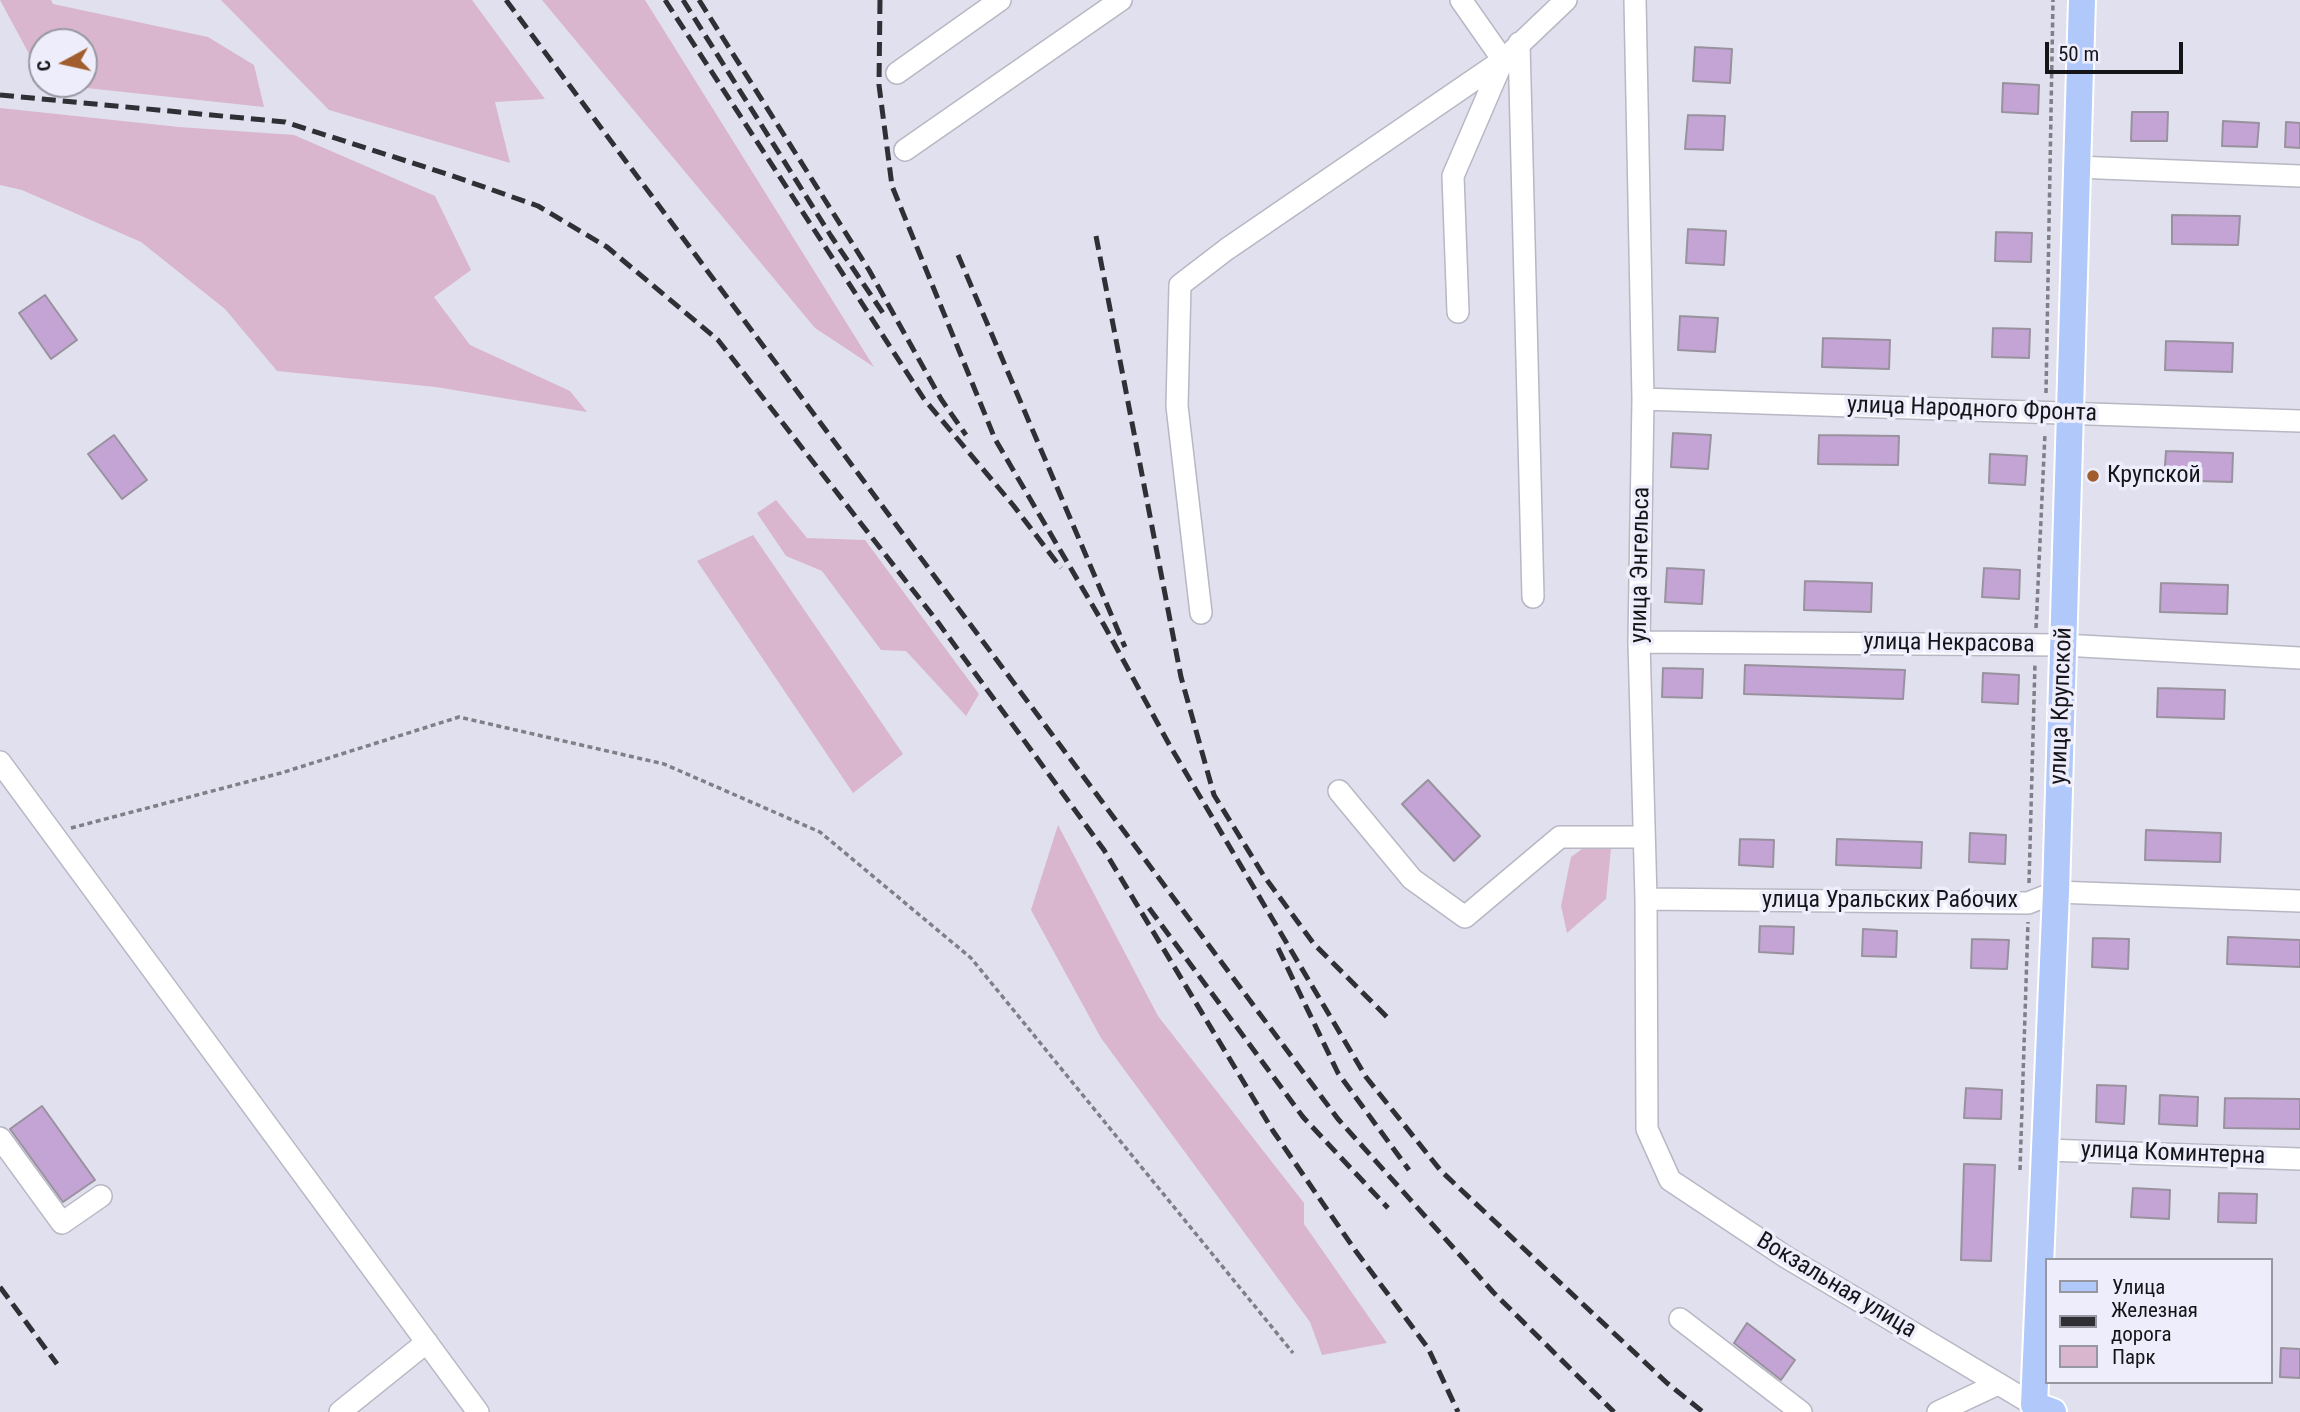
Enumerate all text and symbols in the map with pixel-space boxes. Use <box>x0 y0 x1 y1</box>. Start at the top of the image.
north arrow <box>28 28 98 98</box>
scale bar <box>2048 28 2186 72</box>
text: 50 m <box>2058 42 2099 66</box>
text: С <box>32 59 56 73</box>
street label: улица Народного Фронта <box>1846 391 2098 429</box>
place label: Крупской <box>2107 462 2201 490</box>
marker: Крупской <box>2085 468 2101 484</box>
street label: улица Энгельса <box>1625 487 1657 643</box>
street label: улица Крупской <box>2045 627 2079 785</box>
street label: улица Некрасова <box>1863 628 2035 660</box>
street label: улица Уральских Рабочих <box>1762 887 2018 915</box>
street label: улица Коминтерна <box>2080 1136 2266 1172</box>
street label: Вокзальная улица <box>1751 1227 1921 1345</box>
legend <box>2044 1258 2272 1384</box>
text: Улица <box>2112 1275 2165 1299</box>
text: Железная дорога <box>2111 1298 2198 1346</box>
text: Парк <box>2112 1345 2156 1369</box>

